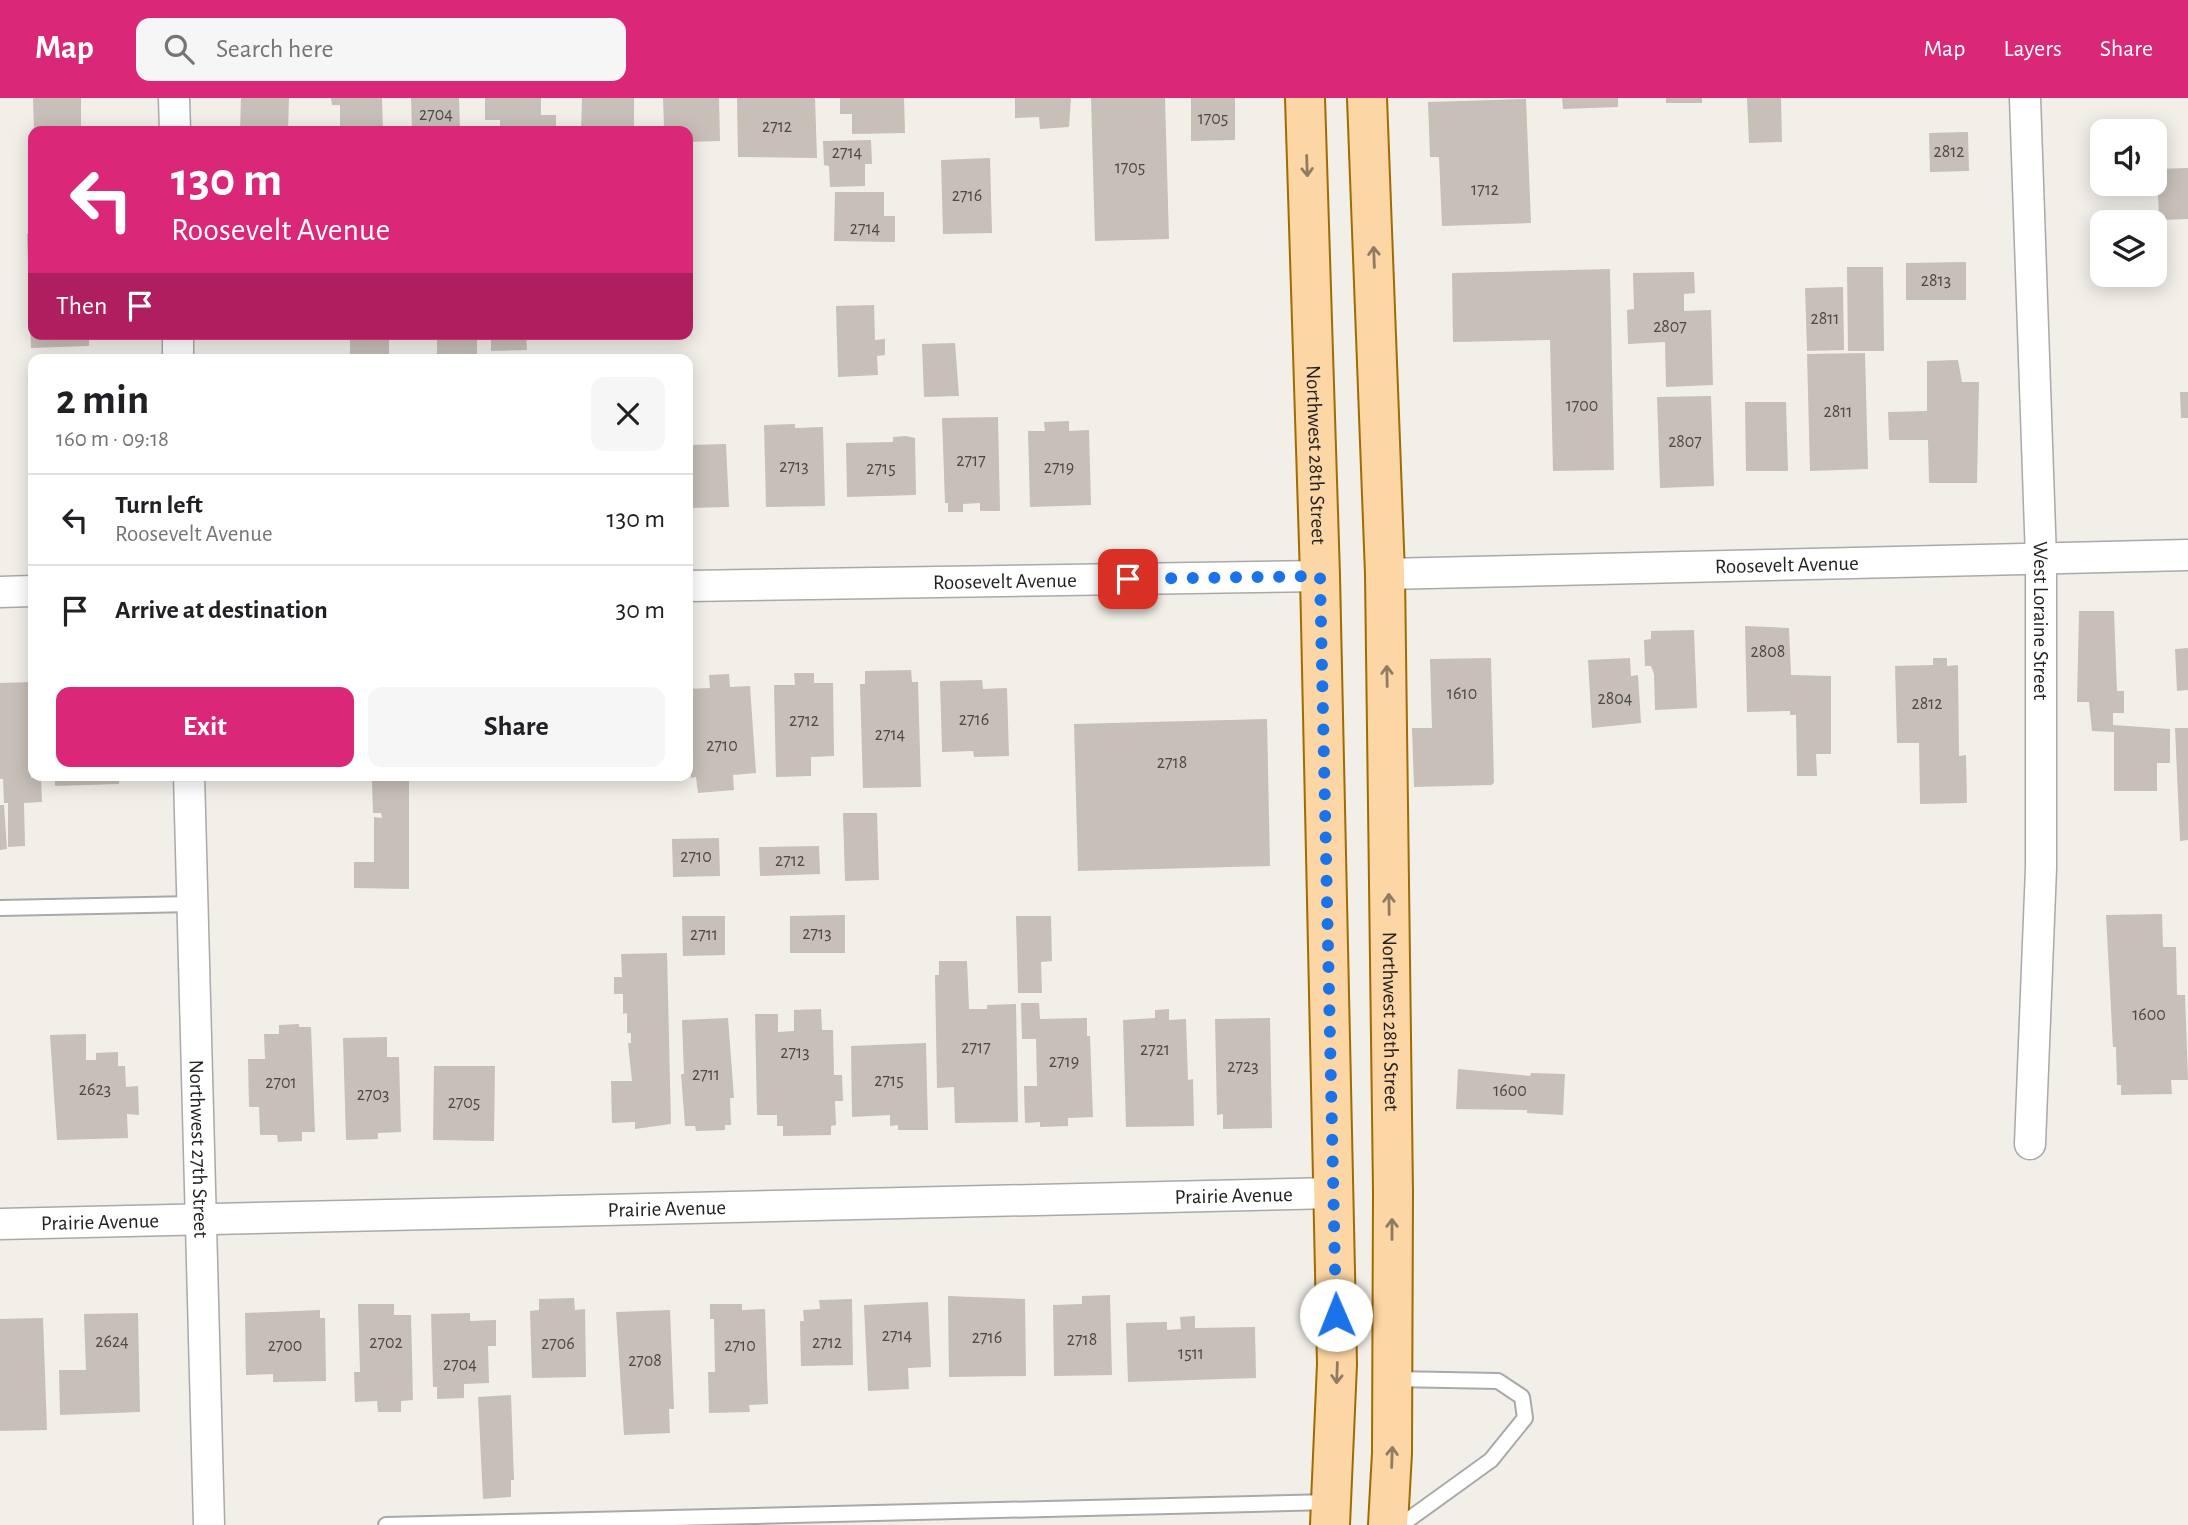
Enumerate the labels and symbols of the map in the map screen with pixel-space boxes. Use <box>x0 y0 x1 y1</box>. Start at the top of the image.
house number: 2704 <box>419 106 453 124</box>
house number: 1705 <box>1198 110 1228 128</box>
house number: 2712 <box>762 118 792 136</box>
house number: 2812 <box>1933 143 1965 161</box>
house number: 2714 <box>832 144 863 162</box>
one-way arrow <box>1301 154 1314 177</box>
house number: 1705 <box>1115 159 1145 177</box>
house number: 1712 <box>1471 181 1499 199</box>
house number: 2716 <box>952 187 982 205</box>
house number: 2714 <box>850 220 881 238</box>
one-way arrow <box>1367 245 1380 268</box>
house number: 2813 <box>1921 272 1951 290</box>
house number: 2811 <box>1810 310 1840 328</box>
house number: 2807 <box>1653 318 1687 336</box>
street label: Northwest 28th Street <box>1303 365 1330 545</box>
house number: 1700 <box>1566 397 1598 415</box>
house number: 2811 <box>1823 403 1853 421</box>
house number: 2807 <box>1668 433 1702 451</box>
house number: 2717 <box>956 452 986 470</box>
house number: 2713 <box>779 458 809 476</box>
house number: 2719 <box>1044 459 1074 477</box>
house number: 2715 <box>866 460 896 478</box>
street label: West Loraine Street <box>2030 541 2052 700</box>
pin <box>1098 549 1158 609</box>
street label: Roosevelt Avenue <box>1715 552 1859 577</box>
street label: Roosevelt Avenue <box>933 569 1077 593</box>
house number: 2808 <box>1751 643 1785 661</box>
one-way arrow <box>1380 665 1394 688</box>
house number: 1610 <box>1447 685 1477 703</box>
house number: 2804 <box>1598 690 1633 708</box>
house number: 2812 <box>1911 695 1943 713</box>
house number: 2716 <box>959 711 989 729</box>
house number: 2712 <box>789 712 819 730</box>
house number: 2714 <box>875 726 906 744</box>
house number: 2710 <box>706 737 738 755</box>
house number: 2718 <box>1157 754 1187 772</box>
house number: 2710 <box>680 848 712 866</box>
house number: 2712 <box>775 852 805 870</box>
one-way arrow <box>1382 893 1396 916</box>
house number: 2713 <box>802 925 832 943</box>
house number: 2711 <box>690 926 718 944</box>
street label: Northwest 28th Street <box>1379 932 1402 1112</box>
house number: 1600 <box>2132 1006 2166 1024</box>
house number: 2717 <box>961 1039 991 1057</box>
house number: 2721 <box>1140 1041 1170 1059</box>
house number: 2713 <box>780 1044 810 1062</box>
house number: 2719 <box>1049 1053 1079 1071</box>
house number: 2723 <box>1227 1058 1259 1076</box>
street label: Northwest 27th Street <box>186 1059 212 1239</box>
house number: 2711 <box>692 1066 720 1084</box>
house number: 2715 <box>874 1072 904 1090</box>
house number: 2701 <box>265 1074 297 1092</box>
house number: 2623 <box>79 1081 111 1099</box>
house number: 1600 <box>1493 1082 1527 1100</box>
house number: 2703 <box>357 1086 389 1104</box>
house number: 2705 <box>448 1094 480 1112</box>
street label: Prairie Avenue <box>1174 1183 1293 1207</box>
street label: Prairie Avenue <box>607 1197 726 1220</box>
street label: Prairie Avenue <box>41 1210 159 1234</box>
one-way arrow <box>1386 1218 1399 1241</box>
position arrow <box>1299 1278 1373 1352</box>
house number: 2714 <box>882 1327 913 1345</box>
house number: 2716 <box>972 1329 1002 1347</box>
house number: 2718 <box>1067 1331 1097 1349</box>
house number: 2624 <box>95 1333 129 1351</box>
house number: 2702 <box>369 1334 403 1352</box>
house number: 2712 <box>812 1334 842 1352</box>
house number: 2706 <box>541 1335 575 1353</box>
house number: 2700 <box>268 1337 302 1355</box>
house number: 2710 <box>724 1337 756 1355</box>
house number: 1511 <box>1178 1345 1204 1363</box>
house number: 2708 <box>628 1352 662 1370</box>
house number: 2704 <box>443 1356 477 1374</box>
one-way arrow <box>1330 1362 1343 1385</box>
one-way arrow <box>1385 1446 1398 1469</box>

